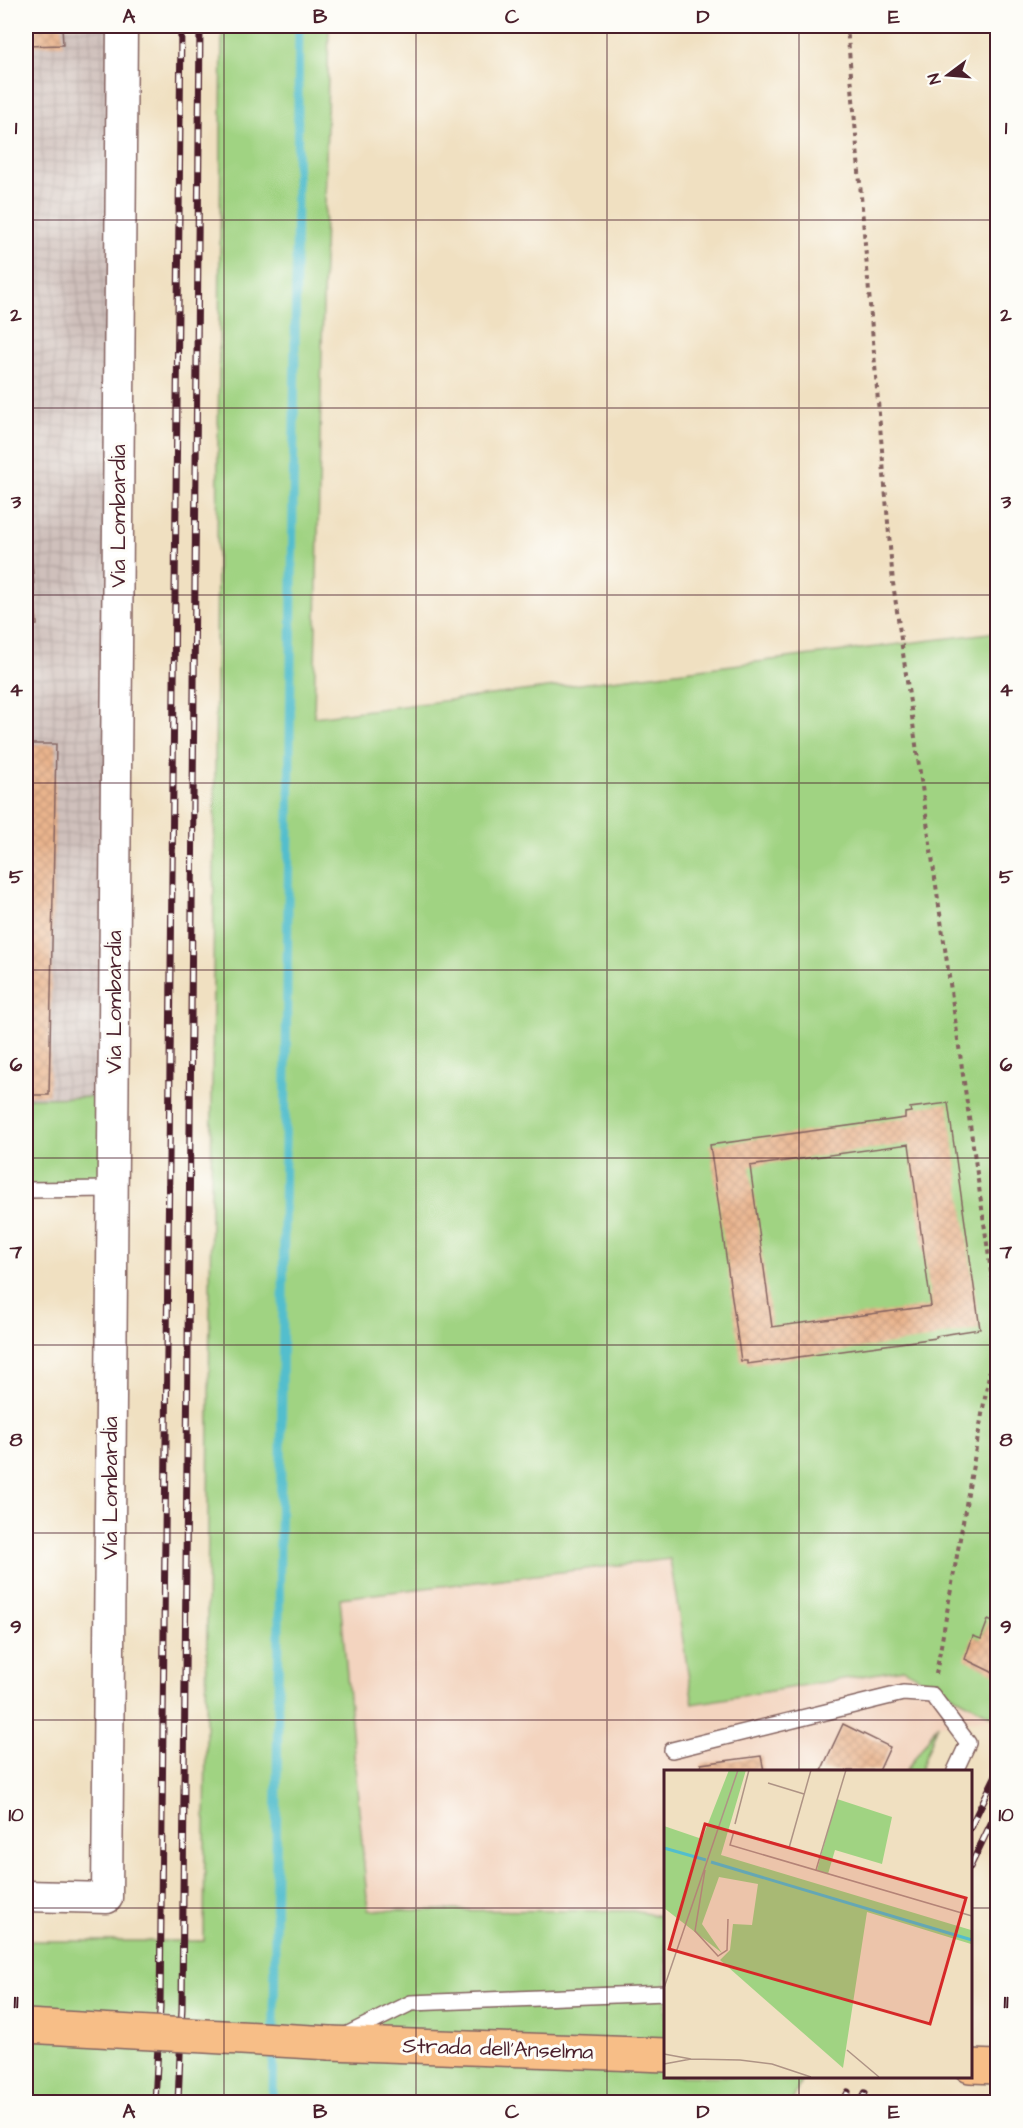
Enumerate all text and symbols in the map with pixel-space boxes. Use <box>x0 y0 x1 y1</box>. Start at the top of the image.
text: A <box>123 3 136 31</box>
text: B <box>313 3 328 31</box>
text: C <box>505 3 520 31</box>
text: D <box>697 3 710 31</box>
text: E <box>888 3 900 31</box>
north arrow <box>918 45 978 105</box>
text: N <box>923 71 946 87</box>
text: 1 <box>15 114 18 142</box>
text: 1 <box>1005 114 1008 142</box>
text: 2 <box>9 301 22 329</box>
text: 2 <box>999 301 1012 329</box>
street label: Via Lombardia <box>103 444 134 588</box>
text: 3 <box>10 488 22 516</box>
text: 3 <box>1000 488 1012 516</box>
text: 4 <box>9 676 23 704</box>
text: 4 <box>999 676 1013 704</box>
text: 5 <box>9 863 24 891</box>
text: 5 <box>999 863 1014 891</box>
street label: Via Lombardia <box>99 930 130 1074</box>
text: 6 <box>10 1051 23 1079</box>
text: 6 <box>1000 1051 1013 1079</box>
text: 7 <box>9 1238 23 1266</box>
text: 7 <box>999 1238 1013 1266</box>
street label: Via Lombardia <box>95 1416 126 1560</box>
text: 8 <box>10 1426 23 1454</box>
text: 8 <box>1000 1426 1013 1454</box>
text: 9 <box>10 1613 22 1641</box>
text: 9 <box>1000 1613 1012 1641</box>
inset map <box>664 1770 972 2077</box>
text: 10 <box>8 1801 24 1829</box>
text: 10 <box>998 1801 1014 1829</box>
text: 11 <box>13 1988 19 2016</box>
text: 11 <box>1003 1988 1009 2016</box>
street label: Strada dell'Anselma <box>402 2030 594 2068</box>
text: A <box>123 2098 136 2126</box>
text: B <box>313 2098 328 2126</box>
text: C <box>505 2098 520 2126</box>
text: D <box>697 2098 710 2126</box>
text: E <box>888 2098 900 2126</box>

